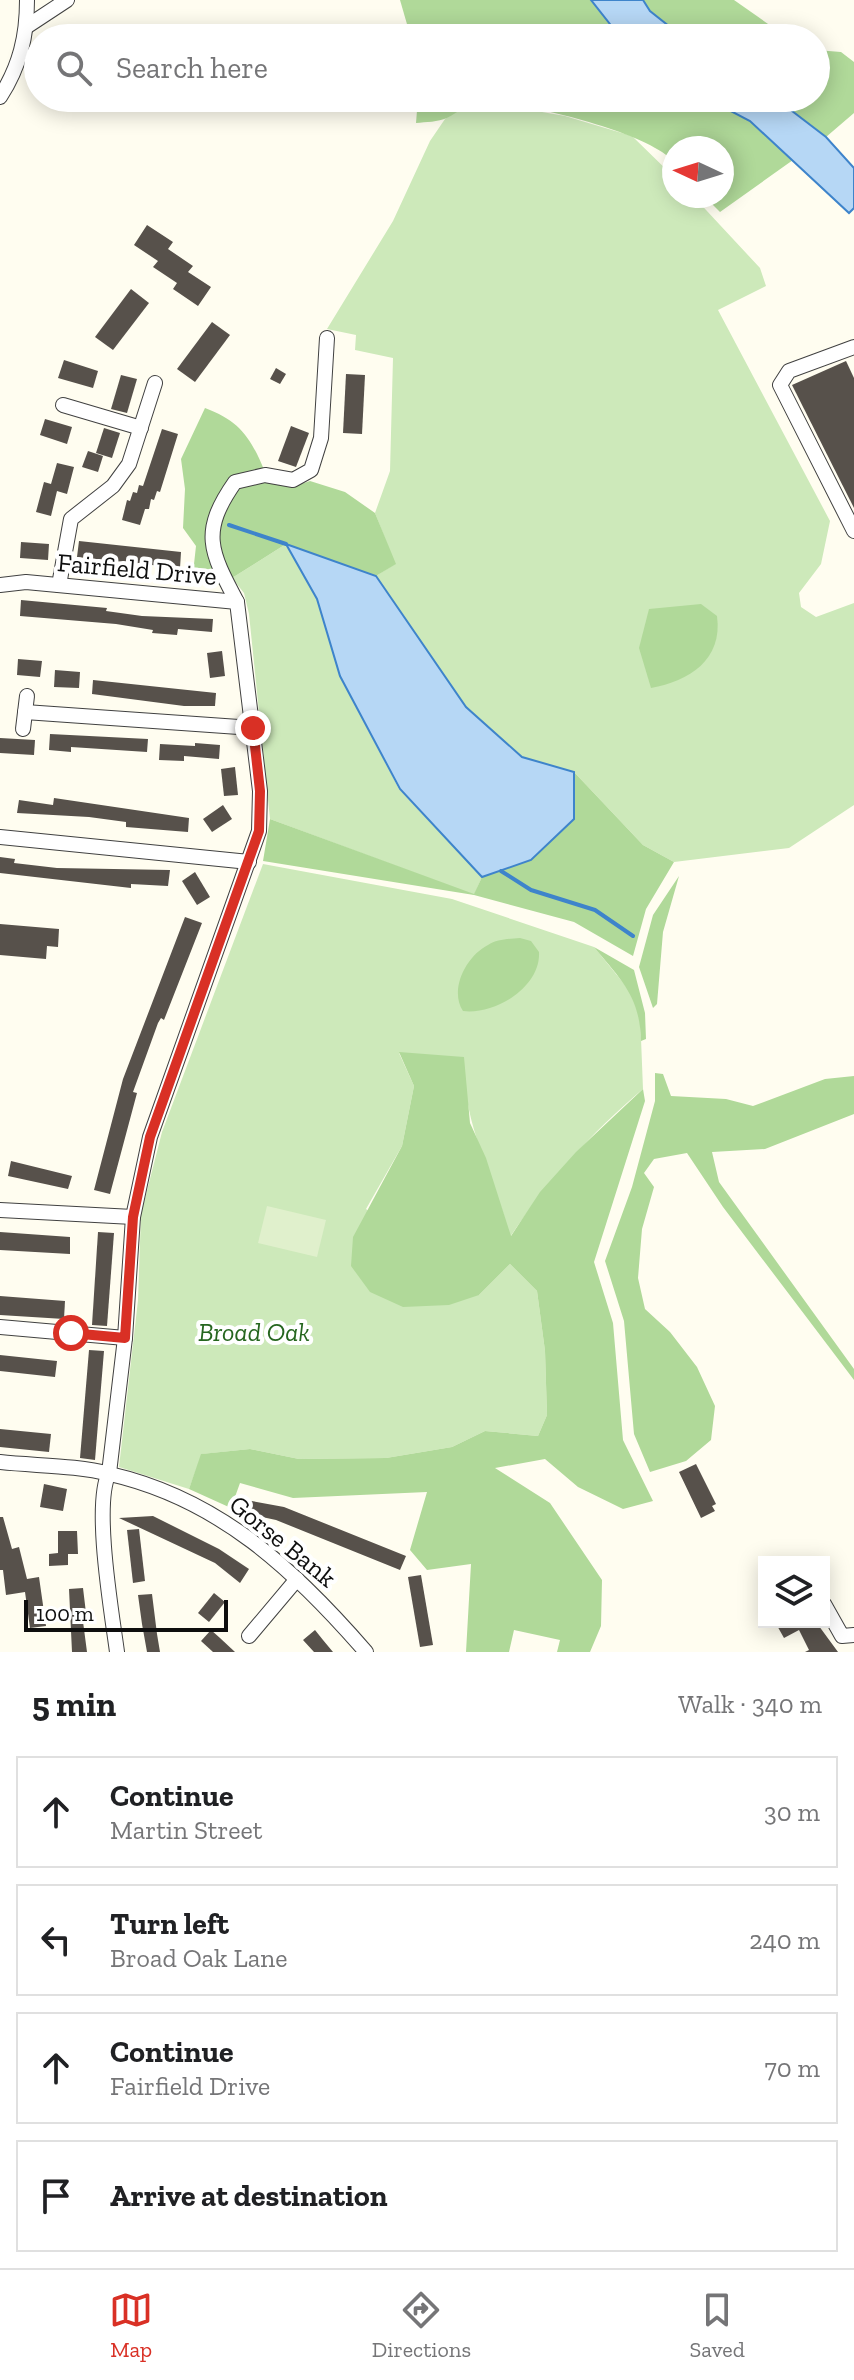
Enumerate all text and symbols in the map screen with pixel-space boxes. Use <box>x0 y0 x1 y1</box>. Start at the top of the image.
search box <box>24 24 830 112</box>
icon: search <box>52 46 96 90</box>
text: Search here <box>116 50 268 86</box>
north arrow <box>662 136 734 208</box>
street label: Fairfield Drive <box>56 546 218 592</box>
route end <box>235 710 271 746</box>
route start <box>53 1315 89 1351</box>
park label: Broad Oak <box>198 1316 310 1348</box>
street label: Gorse Bank <box>223 1488 343 1594</box>
map controls <box>758 1556 830 1628</box>
button: layers <box>758 1556 830 1628</box>
scale bar <box>24 1596 228 1632</box>
text: 100 m <box>36 1600 94 1627</box>
text: 5 min <box>32 1684 116 1725</box>
text: Walk · 340 m <box>678 1688 822 1720</box>
text: Continue <box>110 1778 234 1814</box>
icon: ahead <box>34 1790 78 1834</box>
text: 30 m <box>764 1796 820 1828</box>
text: Martin Street <box>110 1814 262 1846</box>
text: Turn left <box>110 1906 229 1942</box>
icon: left <box>34 1918 78 1962</box>
text: 240 m <box>749 1924 820 1956</box>
text: Broad Oak Lane <box>110 1942 287 1974</box>
text: Continue <box>110 2034 234 2070</box>
icon: ahead <box>34 2046 78 2090</box>
text: 70 m <box>764 2052 820 2084</box>
text: Fairfield Drive <box>110 2070 270 2102</box>
icon: arrive <box>34 2174 78 2218</box>
text: Arrive at destination <box>110 2178 387 2214</box>
tab: Map <box>109 2288 153 2363</box>
tab: Directions <box>372 2288 471 2363</box>
tab: Saved <box>690 2288 745 2363</box>

